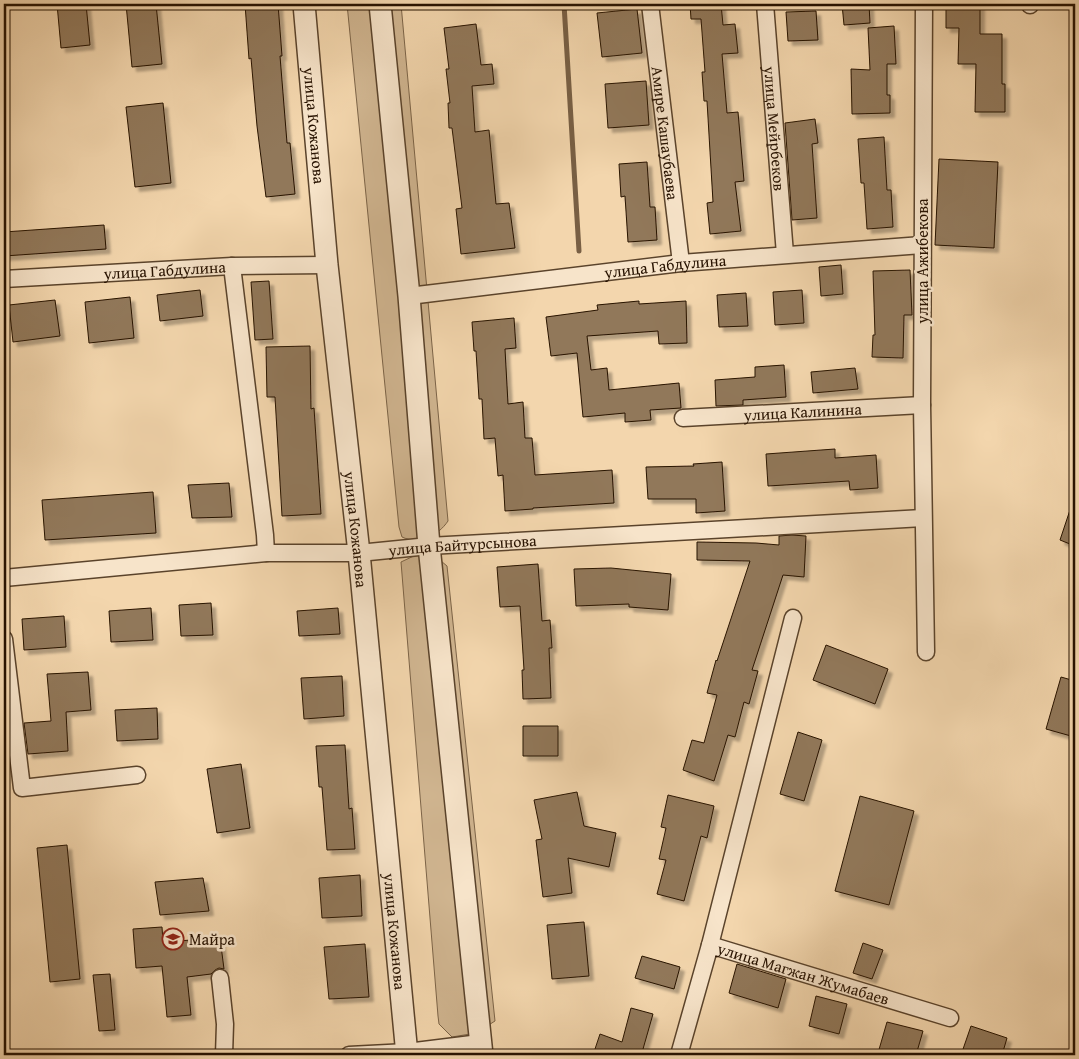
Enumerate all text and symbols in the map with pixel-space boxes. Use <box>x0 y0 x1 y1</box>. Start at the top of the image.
street label: улица Мейрбеков <box>758 64 792 192</box>
street label: улица Кожанова <box>298 65 332 185</box>
street label: Амире Кашаубаева <box>646 65 685 202</box>
street label: улица Ажибекова <box>910 198 934 325</box>
street label: улица Габдулина <box>602 248 727 284</box>
street label: улица Габдулина <box>102 254 227 285</box>
street label: улица Калинина <box>742 396 863 427</box>
street label: улица Кожанова <box>338 469 374 589</box>
street label: улица Байтурсынова <box>386 528 538 562</box>
street label: улица Кожанова <box>378 871 413 991</box>
school or university icon: Майра <box>161 927 185 951</box>
place label: Майра <box>189 927 235 951</box>
street label: улица Магжан Жумабаев <box>714 936 893 1011</box>

